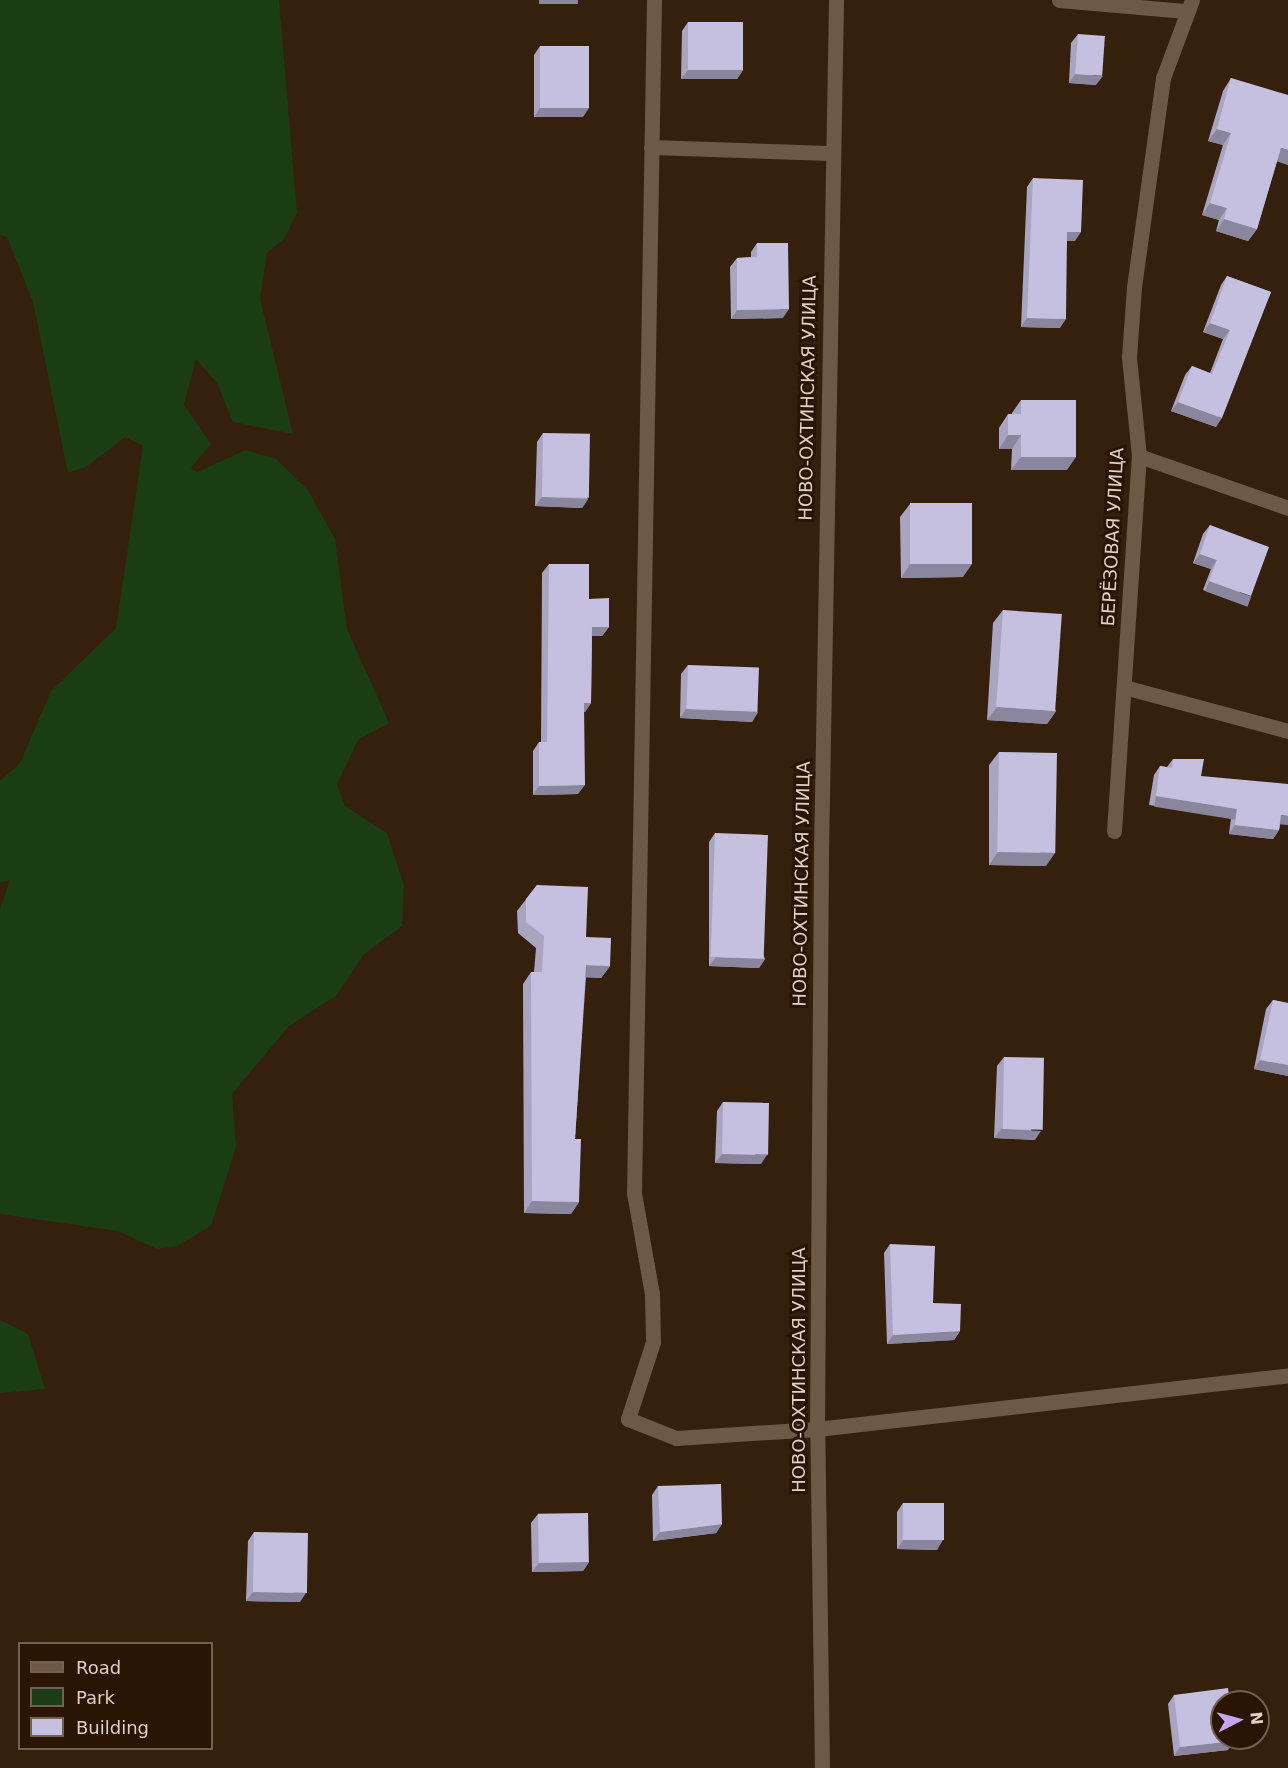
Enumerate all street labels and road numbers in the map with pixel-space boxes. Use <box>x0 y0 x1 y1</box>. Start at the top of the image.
street label: НОВО-ОХТИНСКАЯ УЛИЦА <box>795 275 821 521</box>
street label: БЕРЁЗОВАЯ УЛИЦА <box>1098 447 1128 627</box>
street label: НОВО-ОХТИНСКАЯ УЛИЦА <box>789 761 815 1007</box>
street label: НОВО-ОХТИНСКАЯ УЛИЦА <box>788 1247 810 1493</box>

